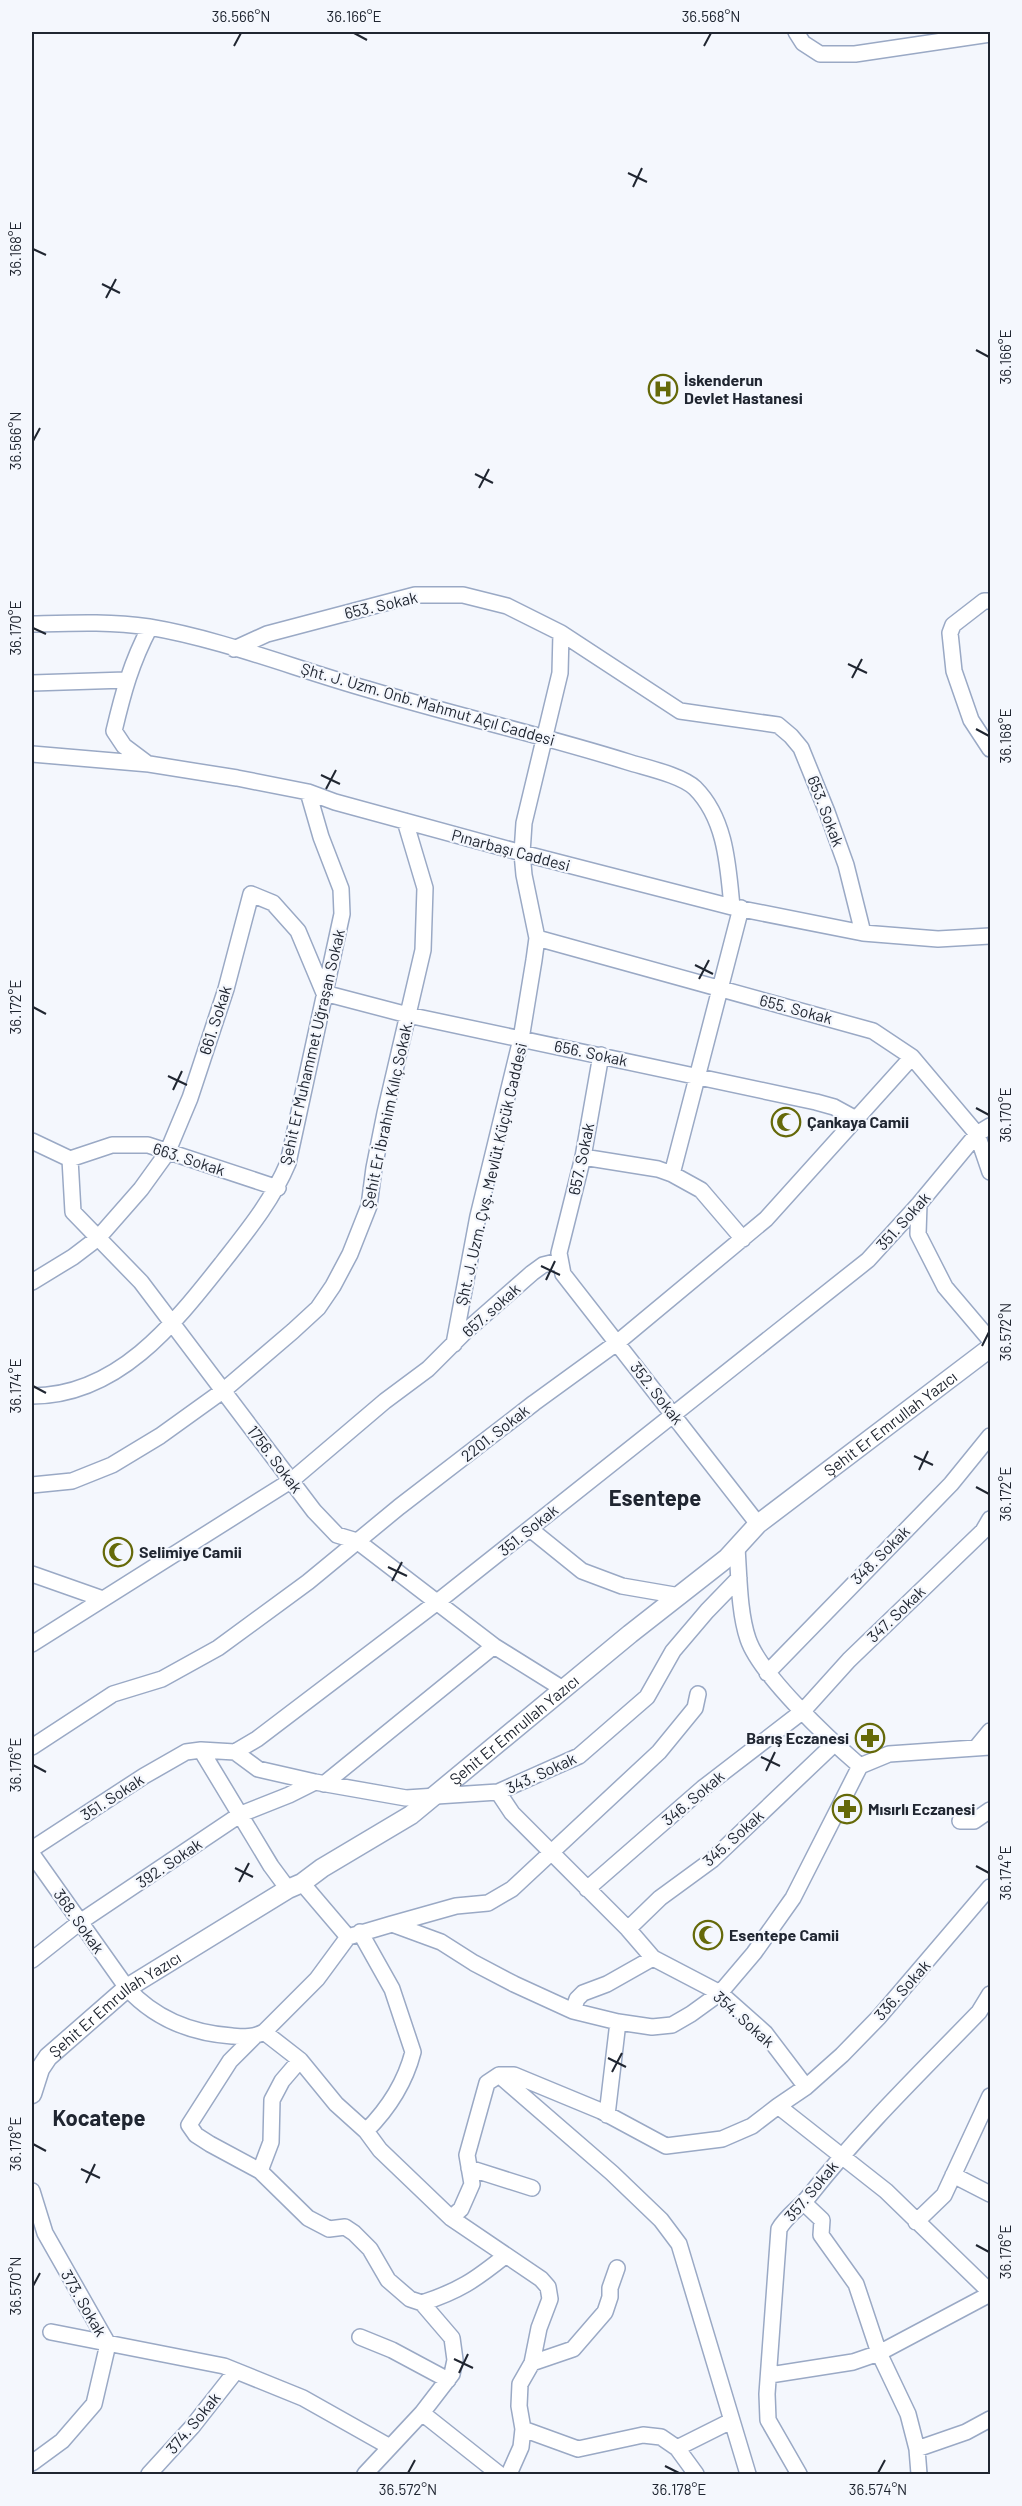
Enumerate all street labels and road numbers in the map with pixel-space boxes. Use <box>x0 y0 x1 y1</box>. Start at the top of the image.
street label: 653. Sokak <box>342 587 419 622</box>
street label: Şht. J. Uzm. Onb. Mahmut Açıl Caddesi <box>299 658 557 749</box>
street label: 653. Sokak <box>804 773 849 849</box>
street label: Pınarbaşı Caddesi <box>450 825 573 875</box>
street label: Şehit Er Muhammet Uğraşan Sokak <box>275 927 348 1167</box>
street label: 661. Sokak <box>194 983 235 1057</box>
street label: 655. Sokak <box>758 990 835 1027</box>
street label: Şehit Er İbrahim Kılıç Sokak. <box>357 1018 416 1210</box>
street label: 656. Sokak <box>553 1035 630 1070</box>
street label: Şht. J. Uzm. Çvş. Mevlüt Küçük Caddesi <box>451 1041 530 1307</box>
street label: 657. Sokak <box>564 1121 597 1197</box>
street label: 663. Sokak <box>151 1138 228 1179</box>
street label: 351. Sokak <box>872 1188 934 1254</box>
street label: 657. sokak <box>458 1279 524 1341</box>
street label: 352. Sokak <box>627 1357 688 1428</box>
street label: Şehit Er Emrullah Yazıcı <box>820 1367 960 1480</box>
street label: 2201. Sokak <box>457 1400 533 1465</box>
street label: 1756. Sokak <box>244 1421 307 1496</box>
street label: 351. Sokak <box>494 1500 561 1559</box>
street label: 348. Sokak <box>846 1521 913 1588</box>
street label: 347. Sokak <box>863 1581 929 1646</box>
street label: Şehit Er Emrullah Yazıcı <box>445 1671 582 1788</box>
street label: 343. Sokak <box>503 1748 579 1797</box>
street label: 346. Sokak <box>658 1766 728 1829</box>
street label: 351. Sokak <box>77 1769 147 1824</box>
street label: 345. Sokak <box>698 1805 767 1870</box>
street label: 392. Sokak <box>132 1834 205 1891</box>
street label: 368. Sokak <box>50 1885 109 1957</box>
street label: Şehit Er Emrullah Yazıcı <box>45 1947 184 2061</box>
street label: 336. Sokak <box>870 1956 934 2024</box>
street label: 354. Sokak <box>710 1986 779 2051</box>
street label: 357. Sokak <box>780 2157 841 2225</box>
street label: 373. Sokak <box>58 2266 111 2339</box>
street label: 374. Sokak <box>161 2388 224 2457</box>

